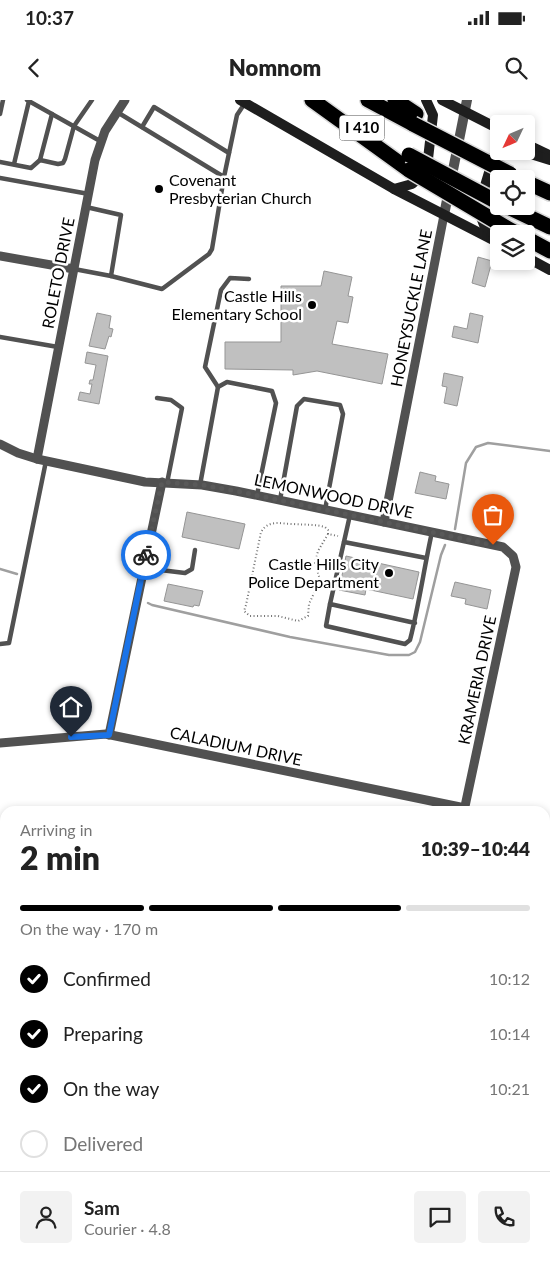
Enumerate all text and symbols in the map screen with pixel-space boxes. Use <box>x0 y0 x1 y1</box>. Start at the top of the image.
text: 10:37 <box>25 6 74 29</box>
icon: back <box>20 54 48 82</box>
text: Nomnom <box>229 54 321 81</box>
icon: search <box>502 54 530 82</box>
road number: I 410 <box>340 115 384 140</box>
north arrow <box>490 115 535 160</box>
map controls <box>490 115 535 270</box>
place label: Covenant Presbyterian Church <box>169 170 312 207</box>
button: locate <box>490 170 535 215</box>
marker: Covenant Presbyterian Church <box>153 183 165 195</box>
street label: ROLETO DRIVE <box>37 216 78 330</box>
button: layers <box>490 225 535 270</box>
street label: HONEYSUCKLE LANE <box>386 228 435 388</box>
place label: Castle Hills Elementary School <box>172 286 302 323</box>
marker: Castle Hills Elementary School <box>306 299 318 311</box>
street label: LEMONWOOD DRIVE <box>253 469 415 522</box>
pin <box>472 494 514 545</box>
icon: bag <box>479 501 507 529</box>
courier <box>121 530 171 580</box>
icon: bike <box>132 541 160 569</box>
place label: Castle Hills City Police Department <box>248 554 380 591</box>
marker: Castle Hills City Police Department <box>383 567 395 579</box>
street label: KRAMERIA DRIVE <box>454 614 499 746</box>
pin <box>50 686 92 737</box>
icon: home <box>57 693 85 721</box>
street label: CALADIUM DRIVE <box>168 722 304 769</box>
text: Arriving in <box>20 820 93 839</box>
text: 10:39–10:44 <box>421 837 530 860</box>
text: 2 min <box>20 838 100 877</box>
text: On the way · 170 m <box>20 919 158 938</box>
icon: check <box>20 965 48 993</box>
text: Confirmed <box>63 967 151 990</box>
text: 10:12 <box>489 969 530 988</box>
icon: check <box>20 1020 48 1048</box>
text: Preparing <box>63 1022 143 1045</box>
text: 10:14 <box>489 1024 530 1043</box>
icon: check <box>20 1075 48 1103</box>
text: On the way <box>63 1077 159 1100</box>
text: 10:21 <box>489 1079 530 1098</box>
text: Delivered <box>63 1132 143 1155</box>
button: person <box>20 1191 72 1243</box>
button: chat <box>414 1191 466 1243</box>
button: phone <box>478 1191 530 1243</box>
text: Sam <box>84 1196 120 1219</box>
text: Courier · 4.8 <box>84 1219 171 1238</box>

